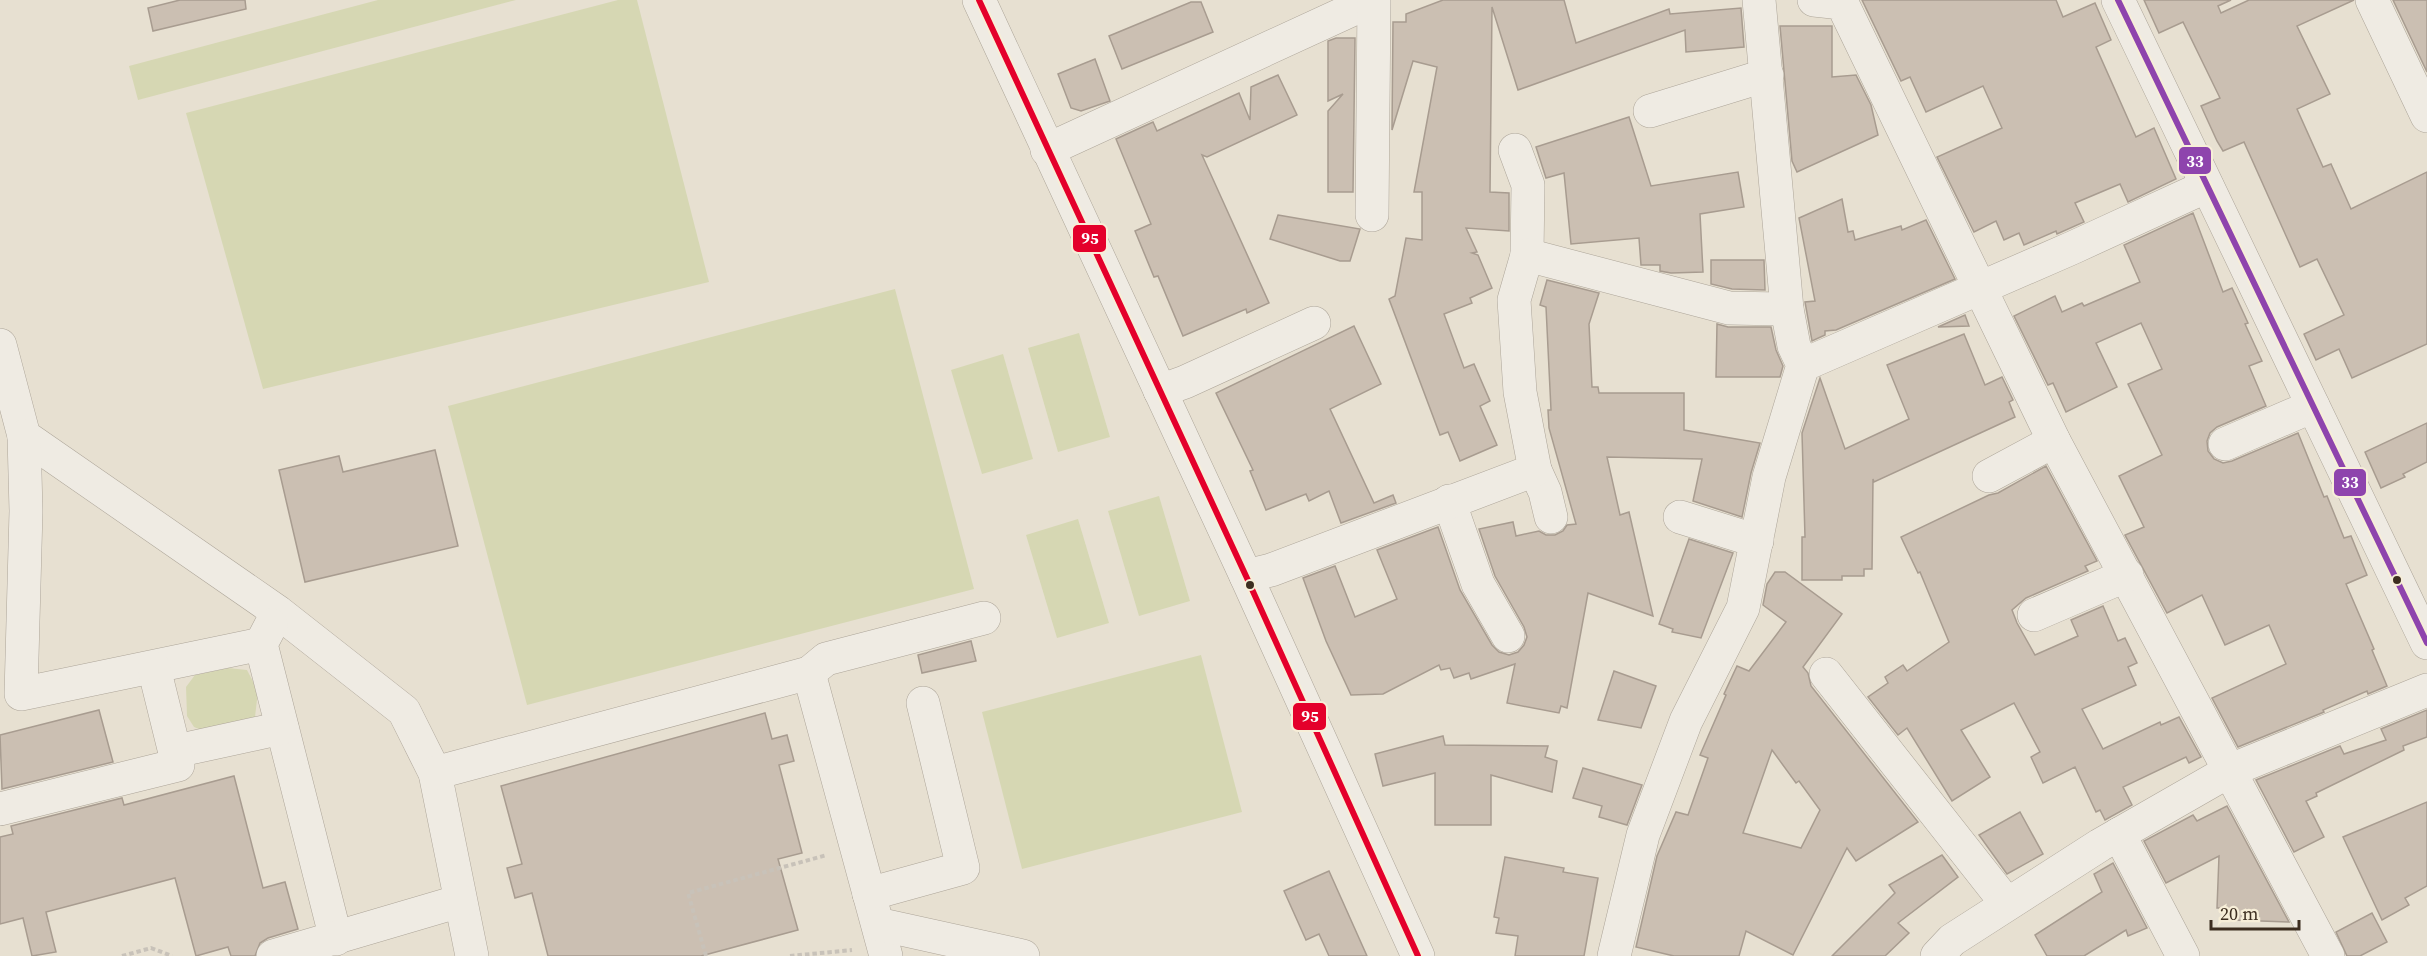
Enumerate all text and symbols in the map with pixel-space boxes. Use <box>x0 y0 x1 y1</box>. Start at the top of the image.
line badge: 33 <box>2178 146 2212 175</box>
text: 33 <box>2186 150 2204 172</box>
line badge: 95 <box>1072 224 1107 253</box>
text: 95 <box>1081 227 1099 249</box>
line badge: 33 <box>2333 468 2367 497</box>
text: 33 <box>2341 471 2359 493</box>
unlabelled marker <box>2391 574 2403 586</box>
unlabelled marker <box>1244 579 1256 591</box>
line badge: 95 <box>1292 702 1327 731</box>
text: 95 <box>1301 705 1319 727</box>
scale bar <box>2211 893 2300 931</box>
text: 20 m <box>2220 901 2258 926</box>

